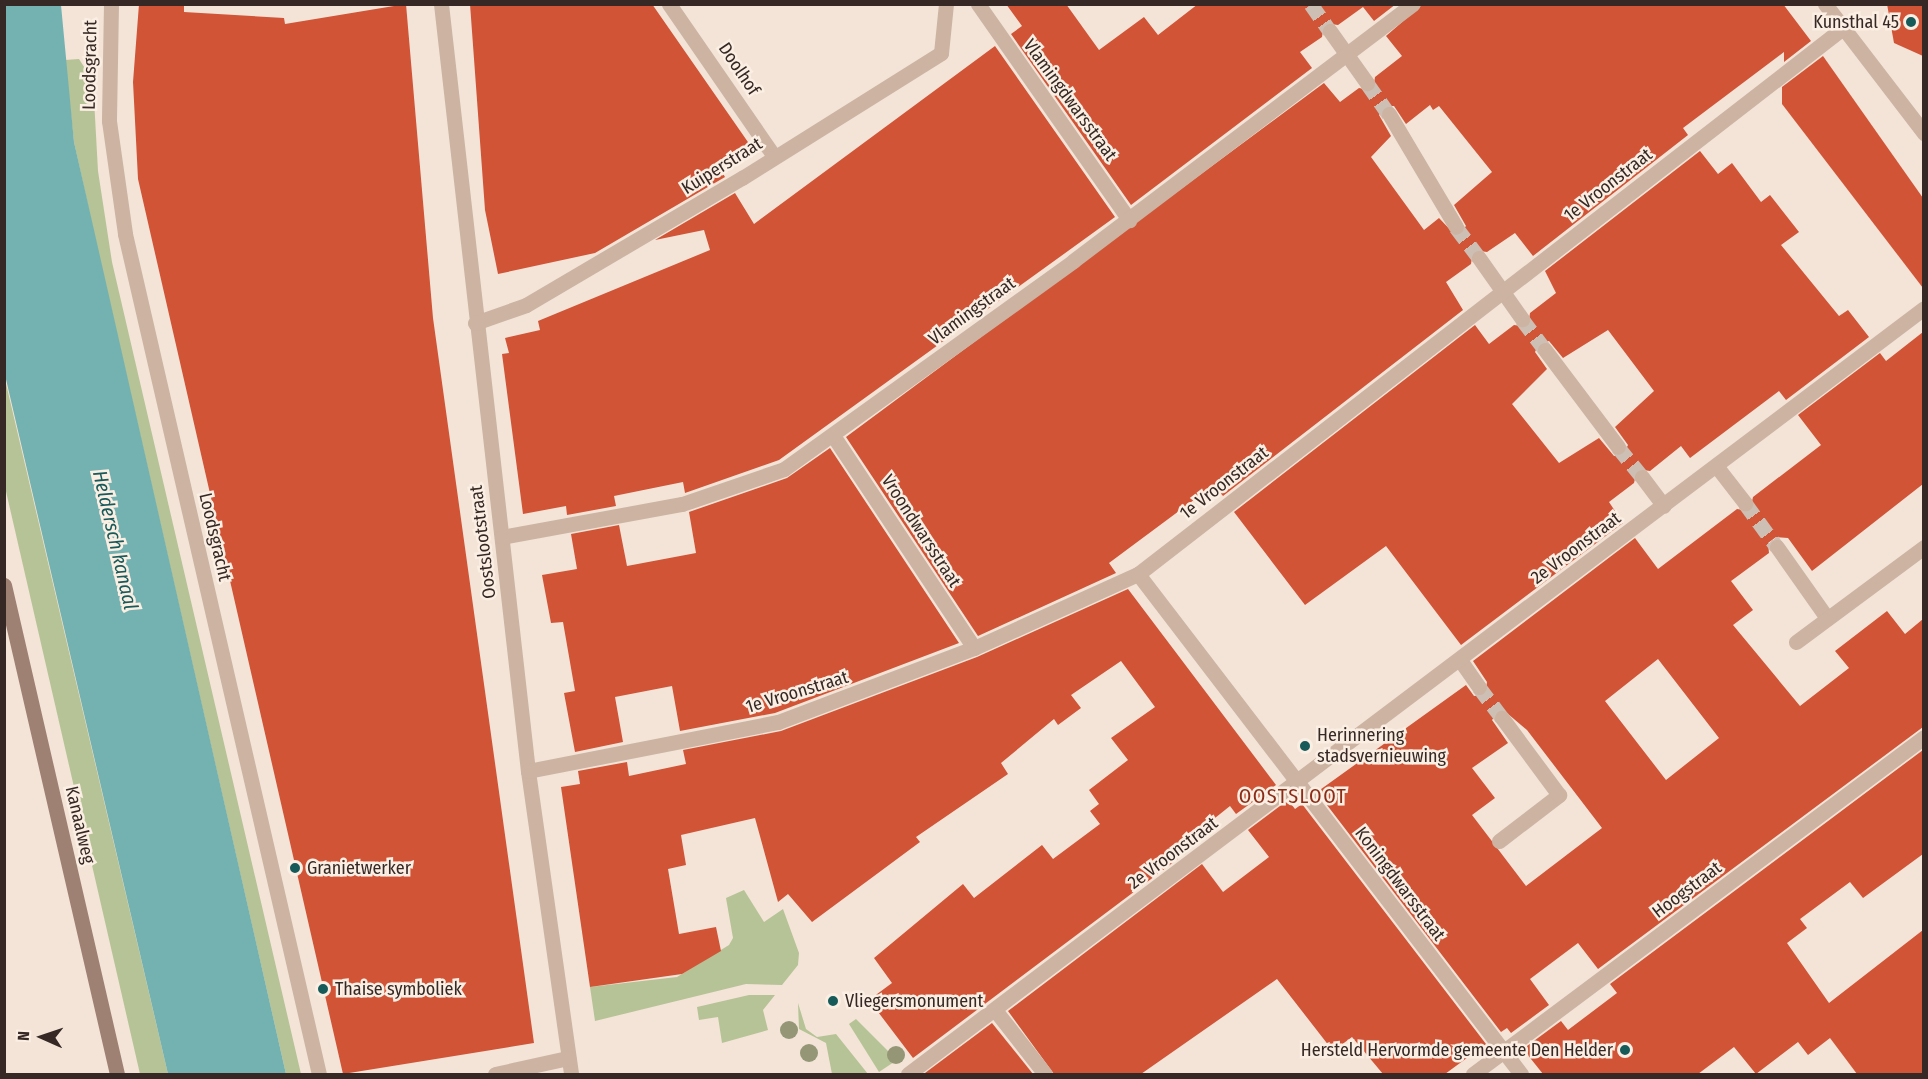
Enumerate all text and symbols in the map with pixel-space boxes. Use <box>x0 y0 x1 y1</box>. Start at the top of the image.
place label: Kunsthal 45 <box>1813 11 1899 33</box>
marker: Kunsthal 45 <box>1904 15 1918 29</box>
street label: Loodsgracht <box>78 20 102 110</box>
street label: Vlamingdwarsstraat <box>1019 35 1121 165</box>
street label: Doolhof <box>714 39 764 99</box>
street label: Kuiperstraat <box>678 133 766 199</box>
street label: 1e Vroonstraat <box>1560 144 1656 226</box>
street label: Vlamingstraat <box>925 272 1019 350</box>
street label: 1e Vroonstraat <box>1176 442 1272 524</box>
water label: Heldersch kanaal <box>87 468 143 612</box>
street label: Vroondwarsstraat <box>877 471 965 591</box>
street label: Oostslootstraat <box>465 484 501 600</box>
street label: Loodsgracht <box>194 491 236 583</box>
street label: 2e Vroonstraat <box>1527 507 1625 589</box>
street label: 1e Vroonstraat <box>743 666 851 718</box>
place label: Herinnering stadsvernieuwing <box>1317 725 1446 768</box>
marker: Herinnering stadsvernieuwing <box>1298 739 1312 753</box>
street label: Kanaalweg <box>61 784 99 866</box>
district label: OOSTSLOOT <box>1239 784 1347 808</box>
street label: 2e Vroonstraat <box>1124 812 1222 894</box>
street label: Koningdwarsstraat <box>1350 823 1450 945</box>
place label: Granietwerker <box>307 857 411 879</box>
street label: Hoogstraat <box>1648 857 1726 923</box>
marker: Granietwerker <box>288 861 302 875</box>
place label: Thaise symboliek <box>335 978 462 1000</box>
marker: Thaise symboliek <box>316 982 330 996</box>
place label: Vliegersmonument <box>845 990 983 1012</box>
marker: Vliegersmonument <box>826 994 840 1008</box>
north arrow <box>12 1007 72 1067</box>
text: N <box>14 1031 33 1041</box>
place label: Hersteld Hervormde gemeente Den Helder <box>1301 1039 1613 1061</box>
marker: Hersteld Hervormde gemeente Den Helder <box>1618 1043 1632 1057</box>

